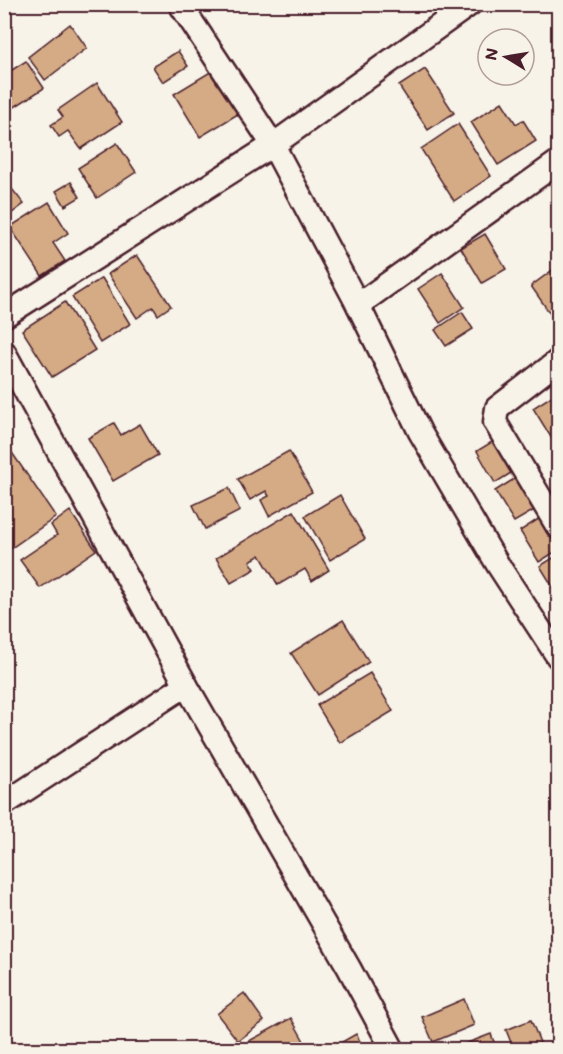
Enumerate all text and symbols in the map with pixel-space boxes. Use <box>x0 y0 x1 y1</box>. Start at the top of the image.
north arrow <box>476 27 536 87</box>
text: N <box>479 46 502 62</box>

